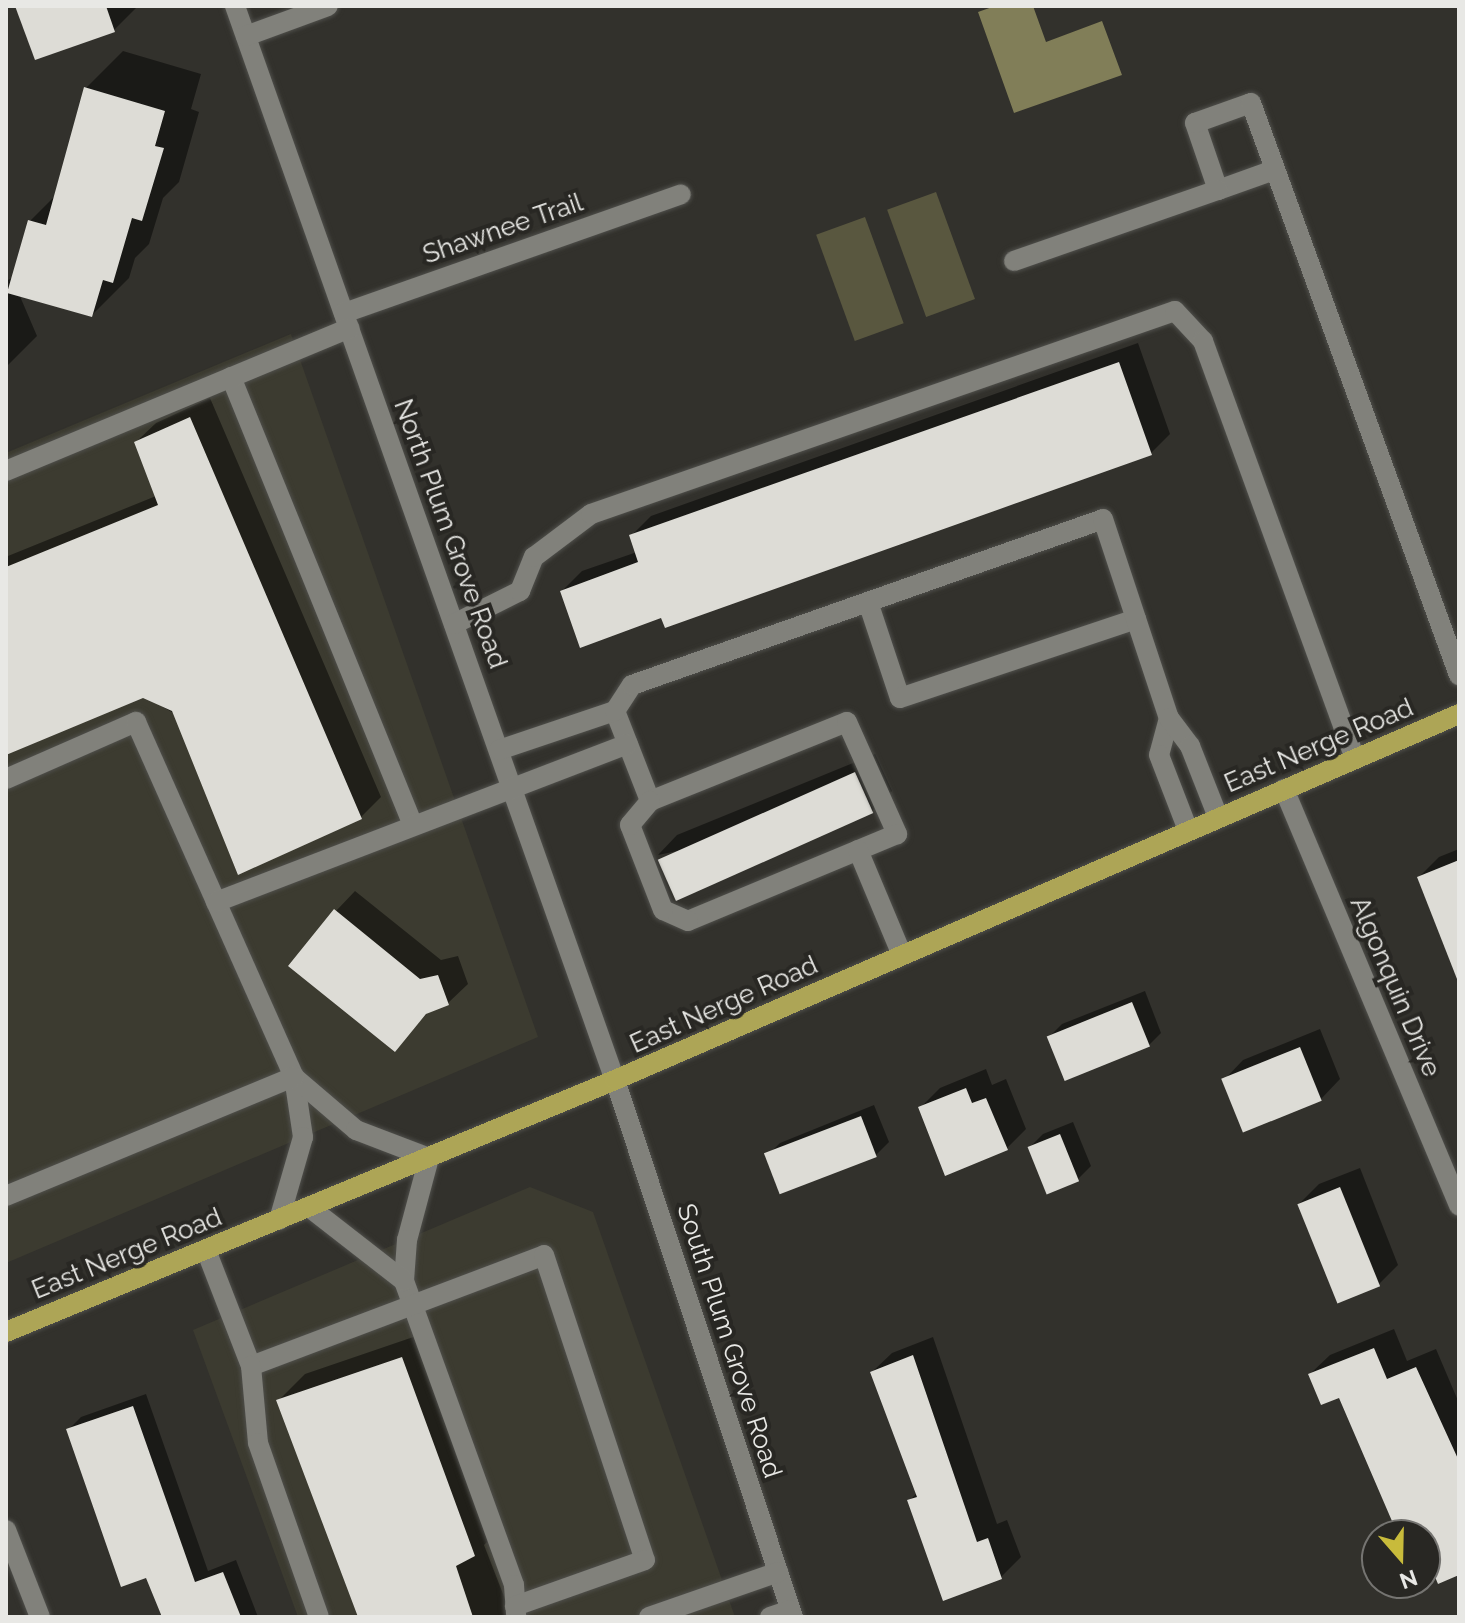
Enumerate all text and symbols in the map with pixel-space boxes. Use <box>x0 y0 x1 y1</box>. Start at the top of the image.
street label: Shawnee Trail <box>419 187 587 271</box>
street label: North Plum Grove Road <box>387 395 513 673</box>
street label: East Nerge Road <box>1220 692 1418 800</box>
street label: Algonquin Drive <box>1343 892 1447 1082</box>
street label: East Nerge Road <box>625 950 823 1060</box>
street label: South Plum Grove Road <box>670 1200 788 1482</box>
street label: East Nerge Road <box>27 1202 227 1306</box>
north arrow <box>1361 1519 1441 1599</box>
text: N <box>1396 1565 1421 1595</box>

